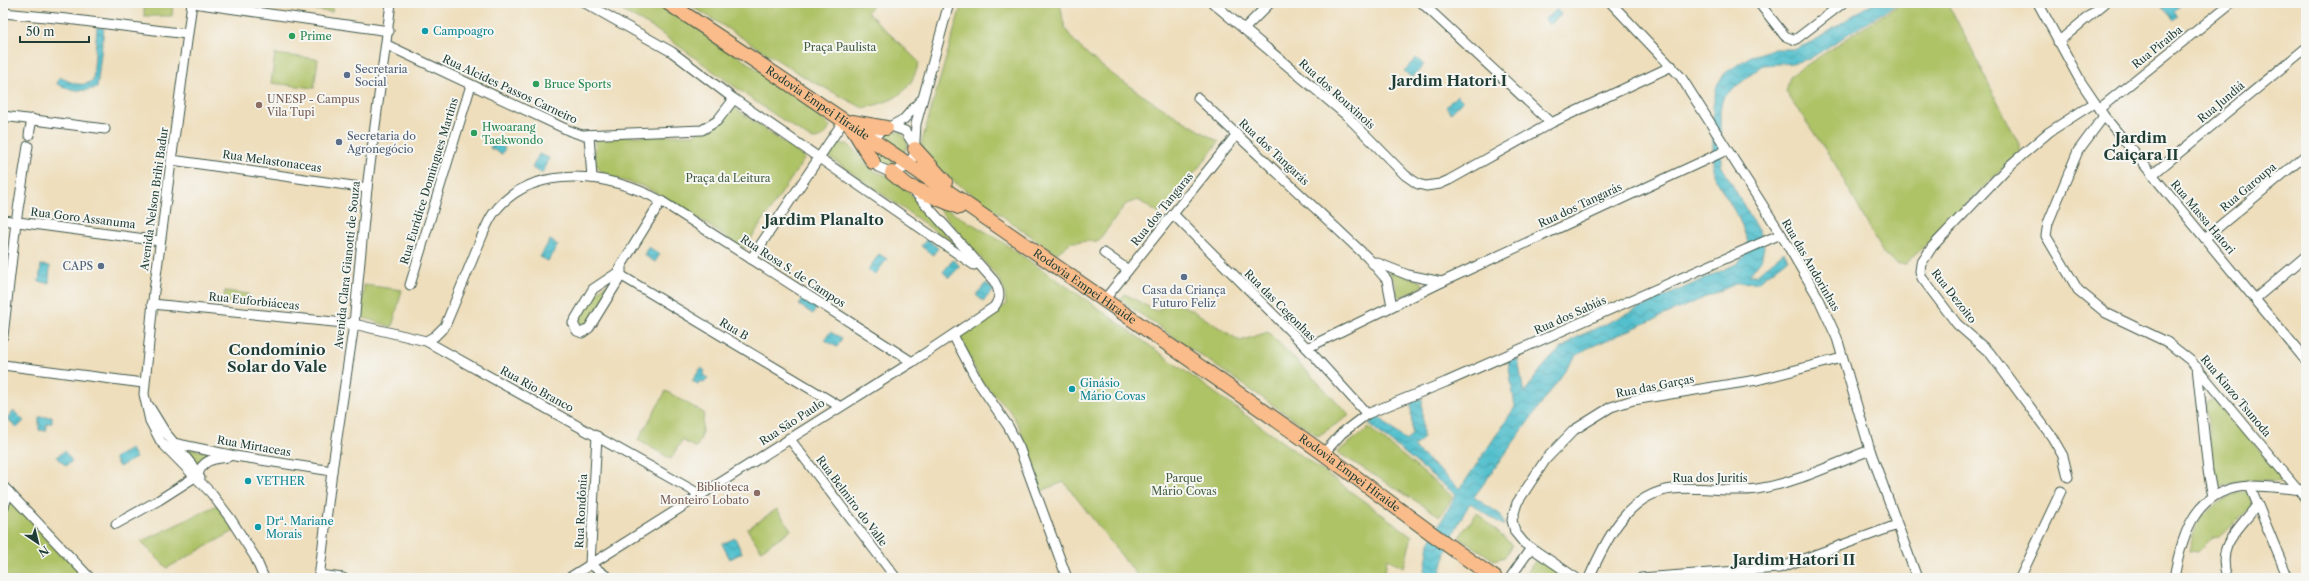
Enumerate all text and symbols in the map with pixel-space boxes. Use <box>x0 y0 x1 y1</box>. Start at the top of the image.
scale bar <box>20 18 89 44</box>
street label: Rua Piraiba <box>2129 22 2185 71</box>
text: 50 m <box>26 24 55 39</box>
place label: Campoagro <box>433 24 494 38</box>
marker: Campoagro <box>420 26 430 36</box>
place label: Prime <box>300 29 332 43</box>
marker: Prime <box>287 31 297 41</box>
park label: Praça Paulista <box>804 40 877 54</box>
street label: Rua Alcides Passos Carneiro <box>440 51 580 127</box>
street label: Rua dos Rouxinois <box>1296 56 1378 132</box>
place label: Secretaria Social <box>355 62 408 89</box>
street label: Rodovia Empei Hiraide <box>763 63 872 143</box>
marker: Secretaria Social <box>342 70 352 80</box>
district label: Jardim Hatori I <box>1388 71 1507 90</box>
place label: Bruce Sports <box>544 77 612 91</box>
street label: Rua Jundiá <box>2195 78 2247 126</box>
marker: Bruce Sports <box>531 79 541 89</box>
place label: UNESP - Campus Vila Tupi <box>266 92 360 119</box>
street label: Rua Euridice Domingues Martins <box>397 96 461 266</box>
marker: UNESP - Campus Vila Tupi <box>254 100 264 110</box>
street label: Rua dos Tangarás <box>1236 116 1312 188</box>
place label: Hwoarang Taekwondo <box>482 120 543 147</box>
street label: Avenida Nelson Brihi Badur <box>137 126 171 273</box>
marker: Hwoarang Taekwondo <box>469 128 479 138</box>
district label: Jardim Caiçara II <box>2103 128 2179 164</box>
place label: Secretaria do Agronegócio <box>346 129 416 156</box>
marker: Secretaria do Agronegócio <box>334 137 344 147</box>
street label: Rua Melastonaceas <box>221 147 323 175</box>
street label: Rua Garoupa <box>2217 159 2279 214</box>
street label: Rua dos Tangaras <box>1128 169 1196 249</box>
park label: Praça da Leitura <box>685 171 771 185</box>
street label: Rua Massa Hatori <box>2168 177 2238 257</box>
street label: Rua dos Tangarás <box>1536 179 1624 231</box>
street label: Avenida Clara Gianotti de Souza <box>331 180 363 351</box>
street label: Rua Goro Assanuma <box>30 205 137 231</box>
district label: Jardim Planalto <box>761 210 884 229</box>
street label: Rua das Andorinhas <box>1779 216 1843 314</box>
street label: Rua Rosa S. de Campos <box>738 232 848 310</box>
street label: Rodovia Empei Hiraide <box>1031 246 1139 327</box>
place label: CAPS <box>63 259 93 273</box>
marker: CAPS <box>96 261 106 271</box>
street label: Rua das Cegonhas <box>1241 266 1319 344</box>
street label: Rua Dezoito <box>1929 266 1980 326</box>
marker: Casa da Criança Futuro Feliz <box>1179 272 1189 282</box>
place label: Casa da Criança Futuro Feliz <box>1142 283 1226 310</box>
street label: Rua Euforbiáceas <box>208 289 300 313</box>
street label: Rua dos Sabiás <box>1532 293 1608 337</box>
street label: Rua B <box>717 315 751 343</box>
district label: Condomínio Solar do Vale <box>227 340 327 376</box>
street label: Rua Kinzo Tsunoda <box>2198 352 2274 440</box>
street label: Rua Rio Branco <box>498 363 576 415</box>
street label: Rua das Garças <box>1615 372 1695 400</box>
place label: Ginásio Mário Covas <box>1080 376 1146 403</box>
marker: Ginásio Mário Covas <box>1067 384 1077 394</box>
street label: Rua São Paulo <box>757 396 828 448</box>
street label: Rodovia Empei Hiraide <box>1296 431 1403 515</box>
street label: Rua Mirtaceas <box>216 433 292 459</box>
street label: Rua Belmiro do Valle <box>813 453 891 549</box>
park label: Parque Mário Covas <box>1151 471 1217 498</box>
street label: Rua dos Juritís <box>1672 471 1748 485</box>
street label: Rua Rondônia <box>572 473 590 549</box>
place label: VETHER <box>255 474 306 488</box>
marker: VETHER <box>243 476 253 486</box>
place label: Biblioteca Monteiro Lobato <box>660 480 749 507</box>
marker: Biblioteca Monteiro Lobato <box>752 488 762 498</box>
place label: Drª. Mariane Morais <box>266 514 334 541</box>
marker: Drª. Mariane Morais <box>253 522 263 532</box>
north arrow <box>18 523 58 563</box>
text: N <box>35 543 52 560</box>
district label: Jardim Hatori II <box>1730 550 1855 569</box>

